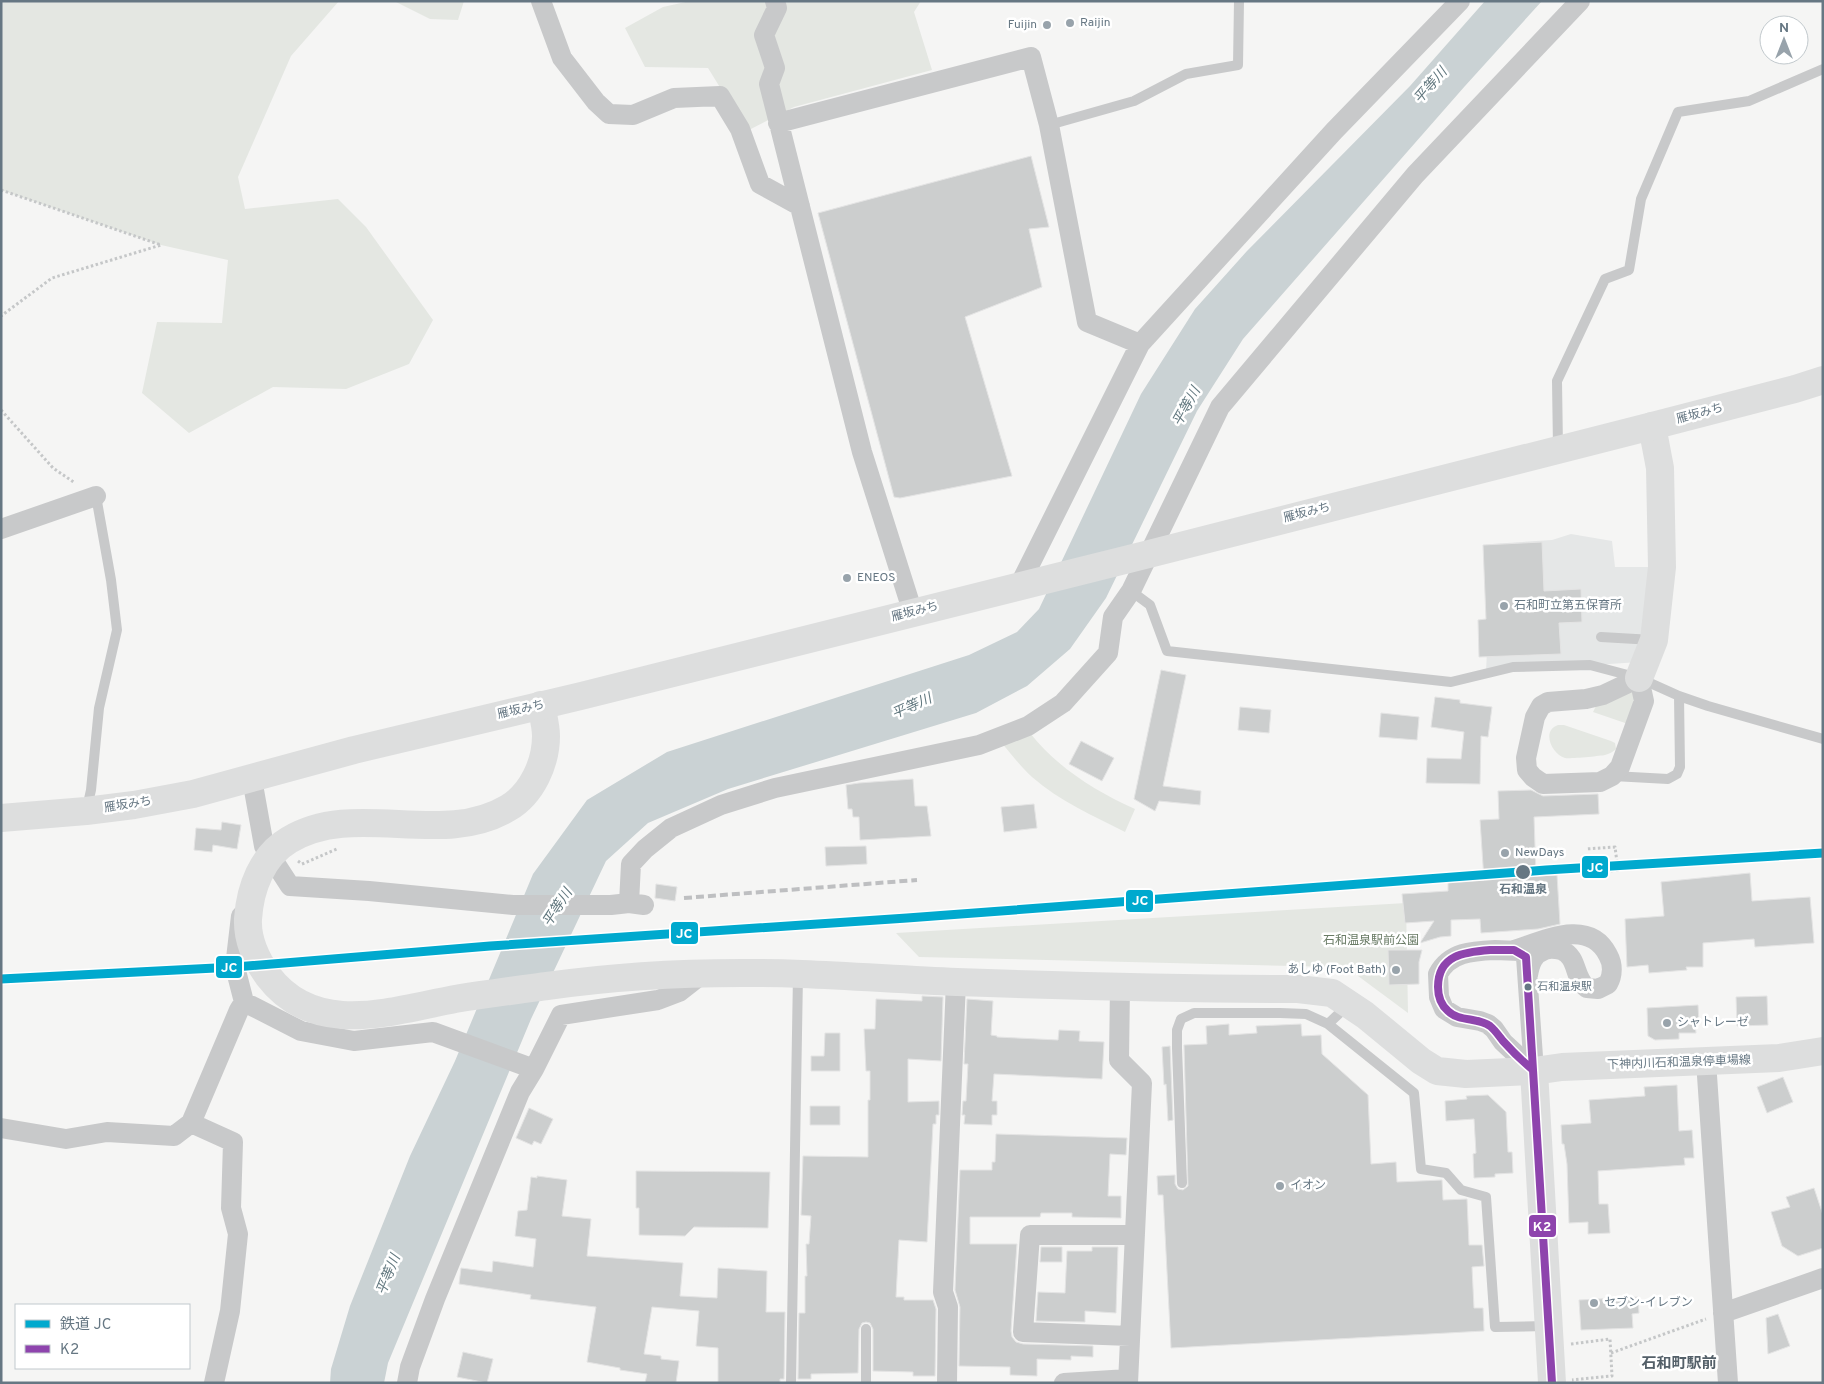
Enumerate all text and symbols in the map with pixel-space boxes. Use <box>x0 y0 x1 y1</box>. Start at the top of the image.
place label: Raijin <box>1080 15 1110 31</box>
north arrow <box>1759 15 1809 65</box>
place label: Fuijin <box>1008 17 1037 33</box>
marker: Raijin <box>1064 17 1076 29</box>
marker: Fuijin <box>1041 19 1053 31</box>
text: N <box>1779 20 1789 37</box>
water label: 平等川 <box>1411 63 1453 107</box>
water label: 平等川 <box>1169 383 1206 429</box>
street label: 雁坂みち <box>1675 400 1725 428</box>
street label: 雁坂みち <box>1282 499 1332 527</box>
place label: ENEOS <box>857 570 896 586</box>
marker: ENEOS <box>841 572 853 584</box>
street label: 雁坂みち <box>890 598 940 626</box>
place label: 石和町立第五保育所 <box>1514 598 1622 614</box>
marker: 石和町立第五保育所 <box>1498 600 1510 612</box>
water label: 平等川 <box>889 690 936 723</box>
street label: 雁坂みち <box>496 697 546 723</box>
street label: 雁坂みち <box>103 793 153 817</box>
place label: NewDays <box>1515 845 1564 861</box>
marker: NewDays <box>1499 847 1511 859</box>
line badge: JC <box>1581 855 1609 879</box>
text: JC <box>1587 860 1603 877</box>
marker: 石和温泉 <box>1514 863 1532 881</box>
place label: 石和温泉 <box>1499 882 1547 898</box>
water label: 平等川 <box>539 884 578 930</box>
line badge: JC <box>1125 889 1154 913</box>
text: JC <box>1132 893 1148 910</box>
line badge: JC <box>670 921 699 945</box>
text: JC <box>676 926 692 943</box>
park label: 石和温泉駅前公園 <box>1323 933 1419 949</box>
line badge: JC <box>215 955 243 979</box>
text: JC <box>221 960 237 977</box>
place label: あしゆ (Foot Bath) <box>1287 962 1386 978</box>
marker: あしゆ (Foot Bath) <box>1390 964 1402 976</box>
place label: 石和温泉駅 <box>1537 980 1592 994</box>
marker: 石和温泉駅 <box>1523 982 1533 992</box>
place label: シャトレーゼ <box>1677 1015 1749 1031</box>
marker: シャトレーゼ <box>1661 1017 1673 1029</box>
street label: 下神内川石和温泉停車場線 <box>1607 1052 1751 1074</box>
place label: イオン <box>1290 1178 1326 1194</box>
marker: イオン <box>1274 1180 1286 1192</box>
line badge: K2 <box>1528 1214 1557 1238</box>
text: K2 <box>1533 1219 1551 1236</box>
water label: 平等川 <box>373 1250 405 1298</box>
place label: セブン-イレブン <box>1604 1295 1693 1311</box>
marker: セブン-イレブン <box>1588 1297 1600 1309</box>
legend <box>15 1304 190 1369</box>
text: 鉄道 JC <box>60 1316 111 1335</box>
text: K2 <box>60 1341 79 1360</box>
district label: 石和町駅前 <box>1641 1354 1717 1374</box>

